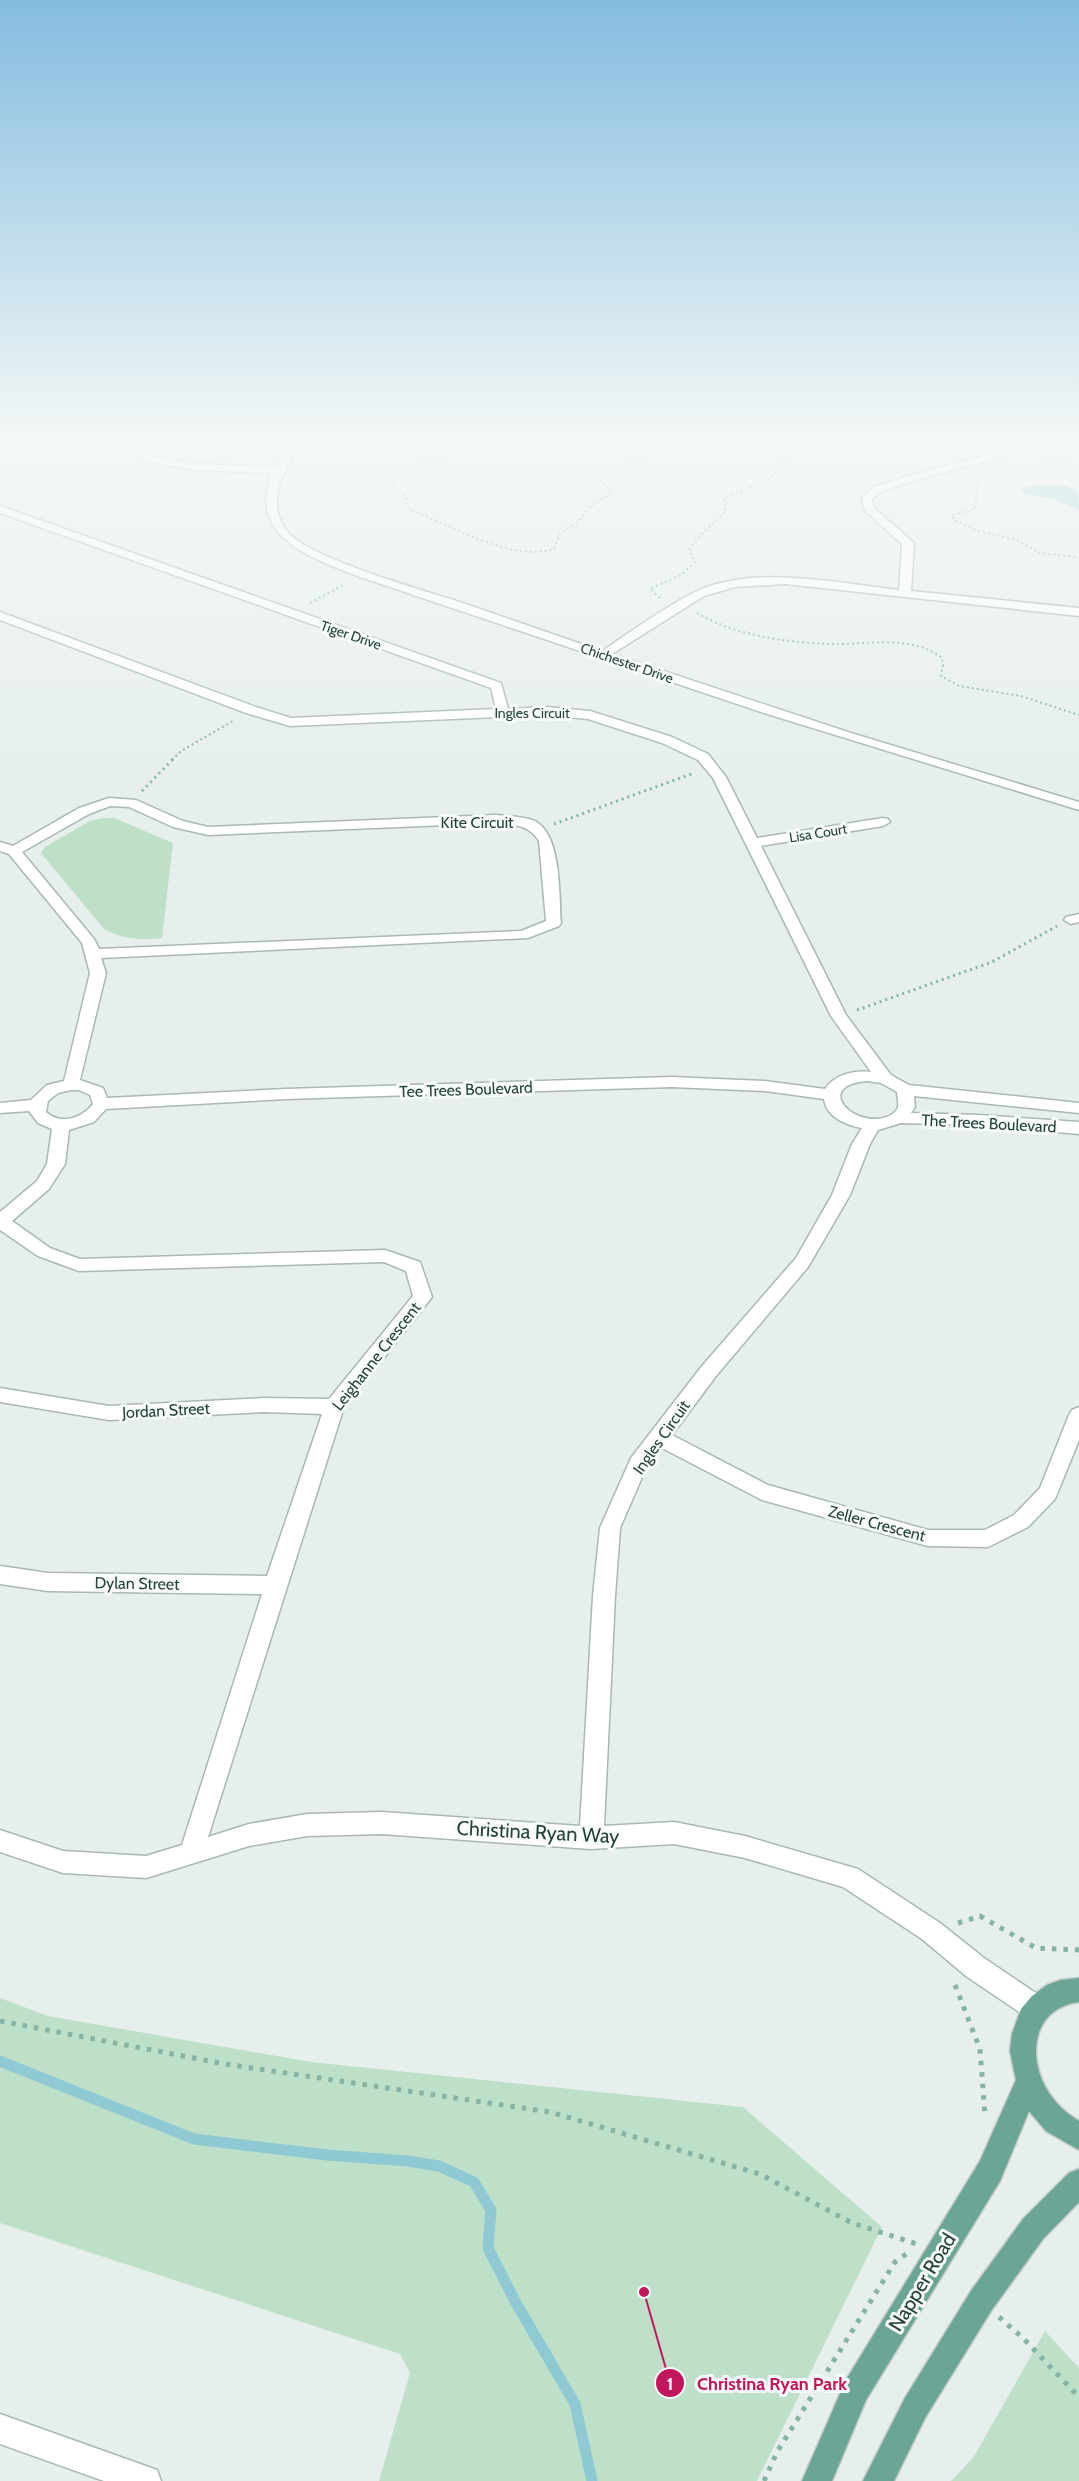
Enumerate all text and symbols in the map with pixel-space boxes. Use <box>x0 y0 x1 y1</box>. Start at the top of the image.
street label: Tiger Drive <box>318 616 384 654</box>
street label: Chichester Drive <box>578 639 676 687</box>
street label: Ingles Circuit <box>494 704 570 722</box>
street label: Kite Circuit <box>441 813 514 832</box>
street label: Lisa Court <box>788 820 848 846</box>
street label: Tee Trees Boulevard <box>399 1078 533 1101</box>
street label: The Trees Boulevard <box>921 1110 1057 1137</box>
street label: Leighanne Crescent <box>328 1298 425 1414</box>
street label: Ingles Circuit <box>629 1396 694 1478</box>
street label: Jordan Street <box>121 1399 211 1422</box>
street label: Zeller Crescent <box>826 1501 928 1546</box>
street label: Dylan Street <box>94 1573 180 1594</box>
street label: Christina Ryan Way <box>456 1816 620 1848</box>
street label: Napper Road <box>883 2229 961 2335</box>
callout: Christina Ryan Park <box>655 2365 859 2401</box>
text: 1 <box>667 2373 673 2395</box>
text: Christina Ryan Park <box>697 2373 847 2395</box>

